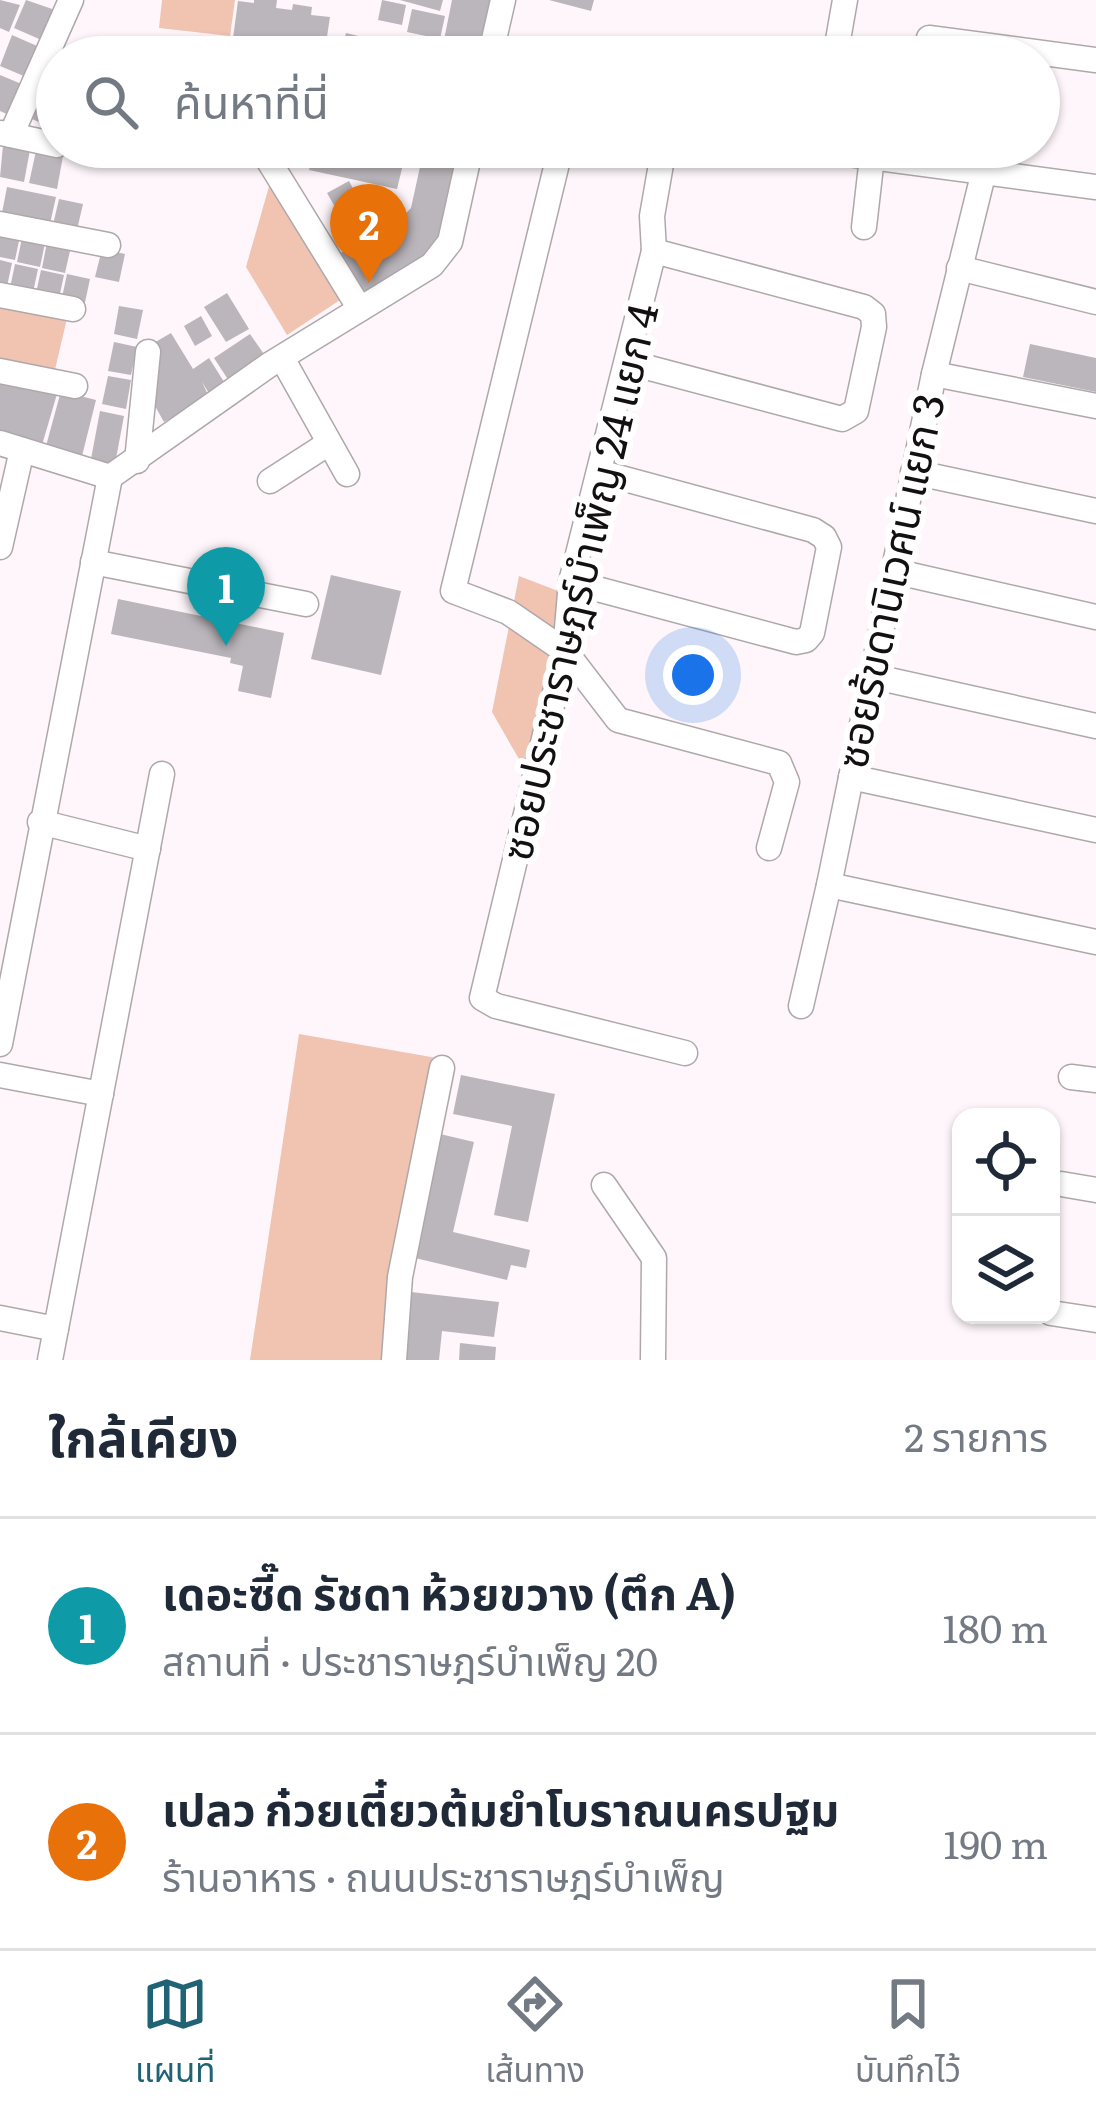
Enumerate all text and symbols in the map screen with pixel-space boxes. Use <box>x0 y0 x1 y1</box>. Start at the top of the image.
search box <box>36 36 1060 168</box>
text: ค้นหาที่นี่ <box>174 66 329 133</box>
icon: search <box>78 69 144 135</box>
pin: 2 <box>330 184 408 283</box>
street label: ซอยประชาราษฎร์บำเพ็ญ 24 แยก 4 <box>483 297 671 866</box>
street label: ซอยร้ขดานิเวศน์ แยก 3 <box>818 387 958 773</box>
pin: 1 <box>187 547 265 646</box>
your location <box>663 645 723 705</box>
map controls <box>952 1108 1060 1324</box>
button: locate <box>952 1108 1060 1216</box>
button: layers <box>952 1216 1060 1324</box>
text: ใกล้เคียง <box>48 1397 238 1473</box>
text: 2 รายการ <box>904 1406 1048 1464</box>
text: เดอะซี๊ด รัชดา ห้วยขวาง (ตึก A) <box>162 1557 736 1624</box>
text: 1 <box>79 1597 95 1655</box>
text: 180 m <box>942 1597 1048 1655</box>
text: สถานที่ · ประชาราษฎร์บำเพ็ญ 20 <box>162 1630 658 1688</box>
text: เปลว ก๋วยเตี๋ยวต้มยำโบราณนครปฐม <box>162 1773 839 1840</box>
text: 2 <box>77 1813 97 1871</box>
text: 190 m <box>944 1813 1048 1871</box>
text: ร้านอาหาร · ถนนประชาราษฎร์บำเพ็ญ <box>162 1846 725 1904</box>
tab: แผนที่ <box>135 1971 215 2097</box>
tab: เส้นทาง <box>485 1971 585 2097</box>
tab: บันทึกไว้ <box>855 1971 961 2097</box>

